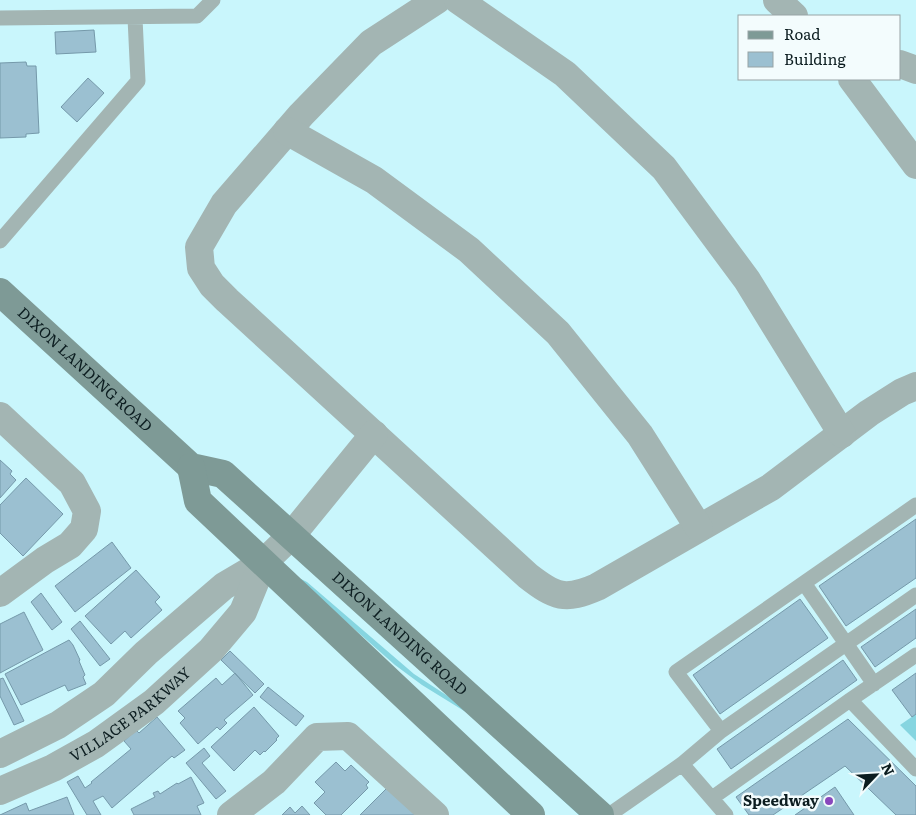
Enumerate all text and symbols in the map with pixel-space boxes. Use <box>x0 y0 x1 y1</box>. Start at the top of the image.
legend <box>738 15 901 80</box>
text: Road <box>784 22 820 45</box>
text: Building <box>784 47 846 70</box>
street label: DIXON LANDING ROAD <box>13 301 158 436</box>
street label: DIXON LANDING ROAD <box>328 565 474 700</box>
street label: VILLAGE PARKWAY <box>65 661 196 767</box>
north arrow <box>851 750 901 800</box>
text: N <box>877 760 900 779</box>
place label: Speedway <box>743 788 820 811</box>
marker: Speedway <box>823 795 835 807</box>

